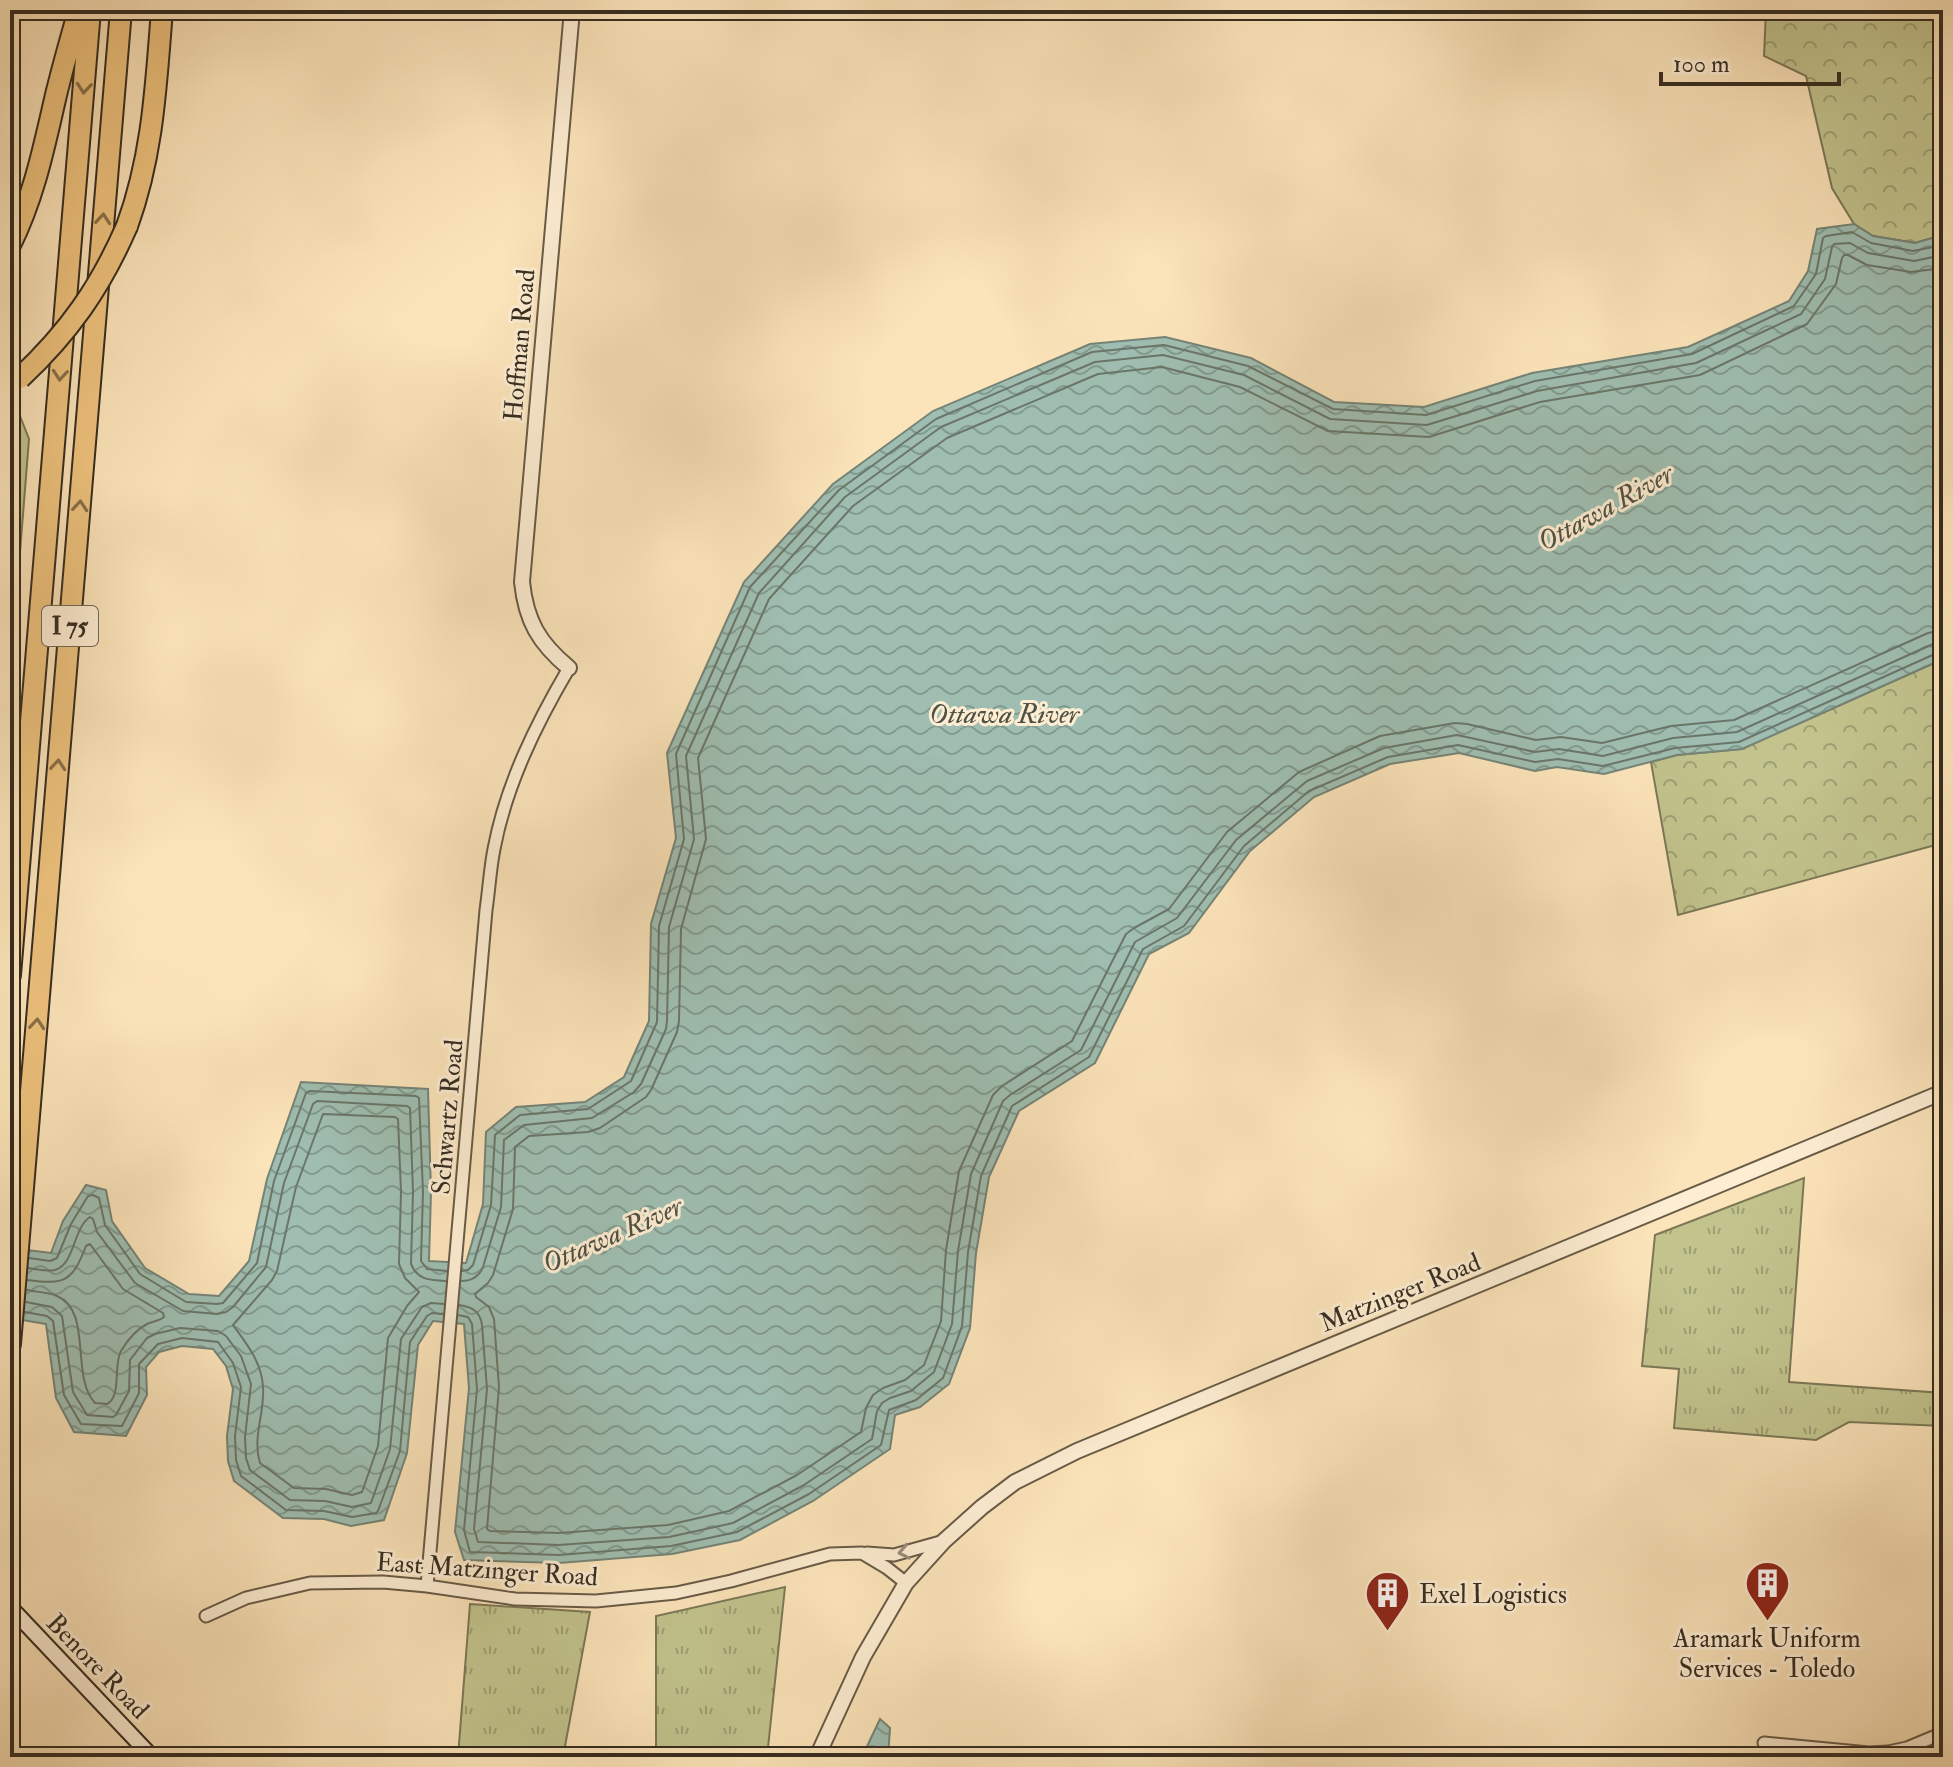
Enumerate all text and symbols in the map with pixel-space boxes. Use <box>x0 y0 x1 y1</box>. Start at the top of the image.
scale bar <box>1661 36 1839 86</box>
text: 100 m <box>1673 49 1730 80</box>
one-way arrow <box>76 82 93 95</box>
one-way arrow <box>95 212 112 225</box>
street label: Hoffman Road <box>497 268 543 422</box>
one-way arrow <box>52 369 69 382</box>
water label: Ottawa River <box>1532 456 1681 560</box>
one-way arrow <box>71 499 88 512</box>
road number: I 75 <box>42 606 98 646</box>
water label: Ottawa River <box>929 697 1081 732</box>
one-way arrow <box>49 758 66 771</box>
one-way arrow <box>28 1017 45 1030</box>
street label: Schwartz Road <box>425 1038 471 1196</box>
water label: Ottawa River <box>537 1188 690 1282</box>
street label: Matzinger Road <box>1315 1246 1485 1340</box>
one-way arrow <box>897 1542 910 1559</box>
street label: East Matzinger Road <box>375 1546 599 1594</box>
building icon: Aramark Uniform Services - Toledo <box>1743 1559 1791 1622</box>
building icon: Exel Logistics <box>1364 1570 1412 1633</box>
place label: Exel Logistics <box>1419 1579 1567 1611</box>
street label: Benore Road <box>39 1607 155 1726</box>
place label: Aramark Uniform Services - Toledo <box>1672 1623 1861 1685</box>

